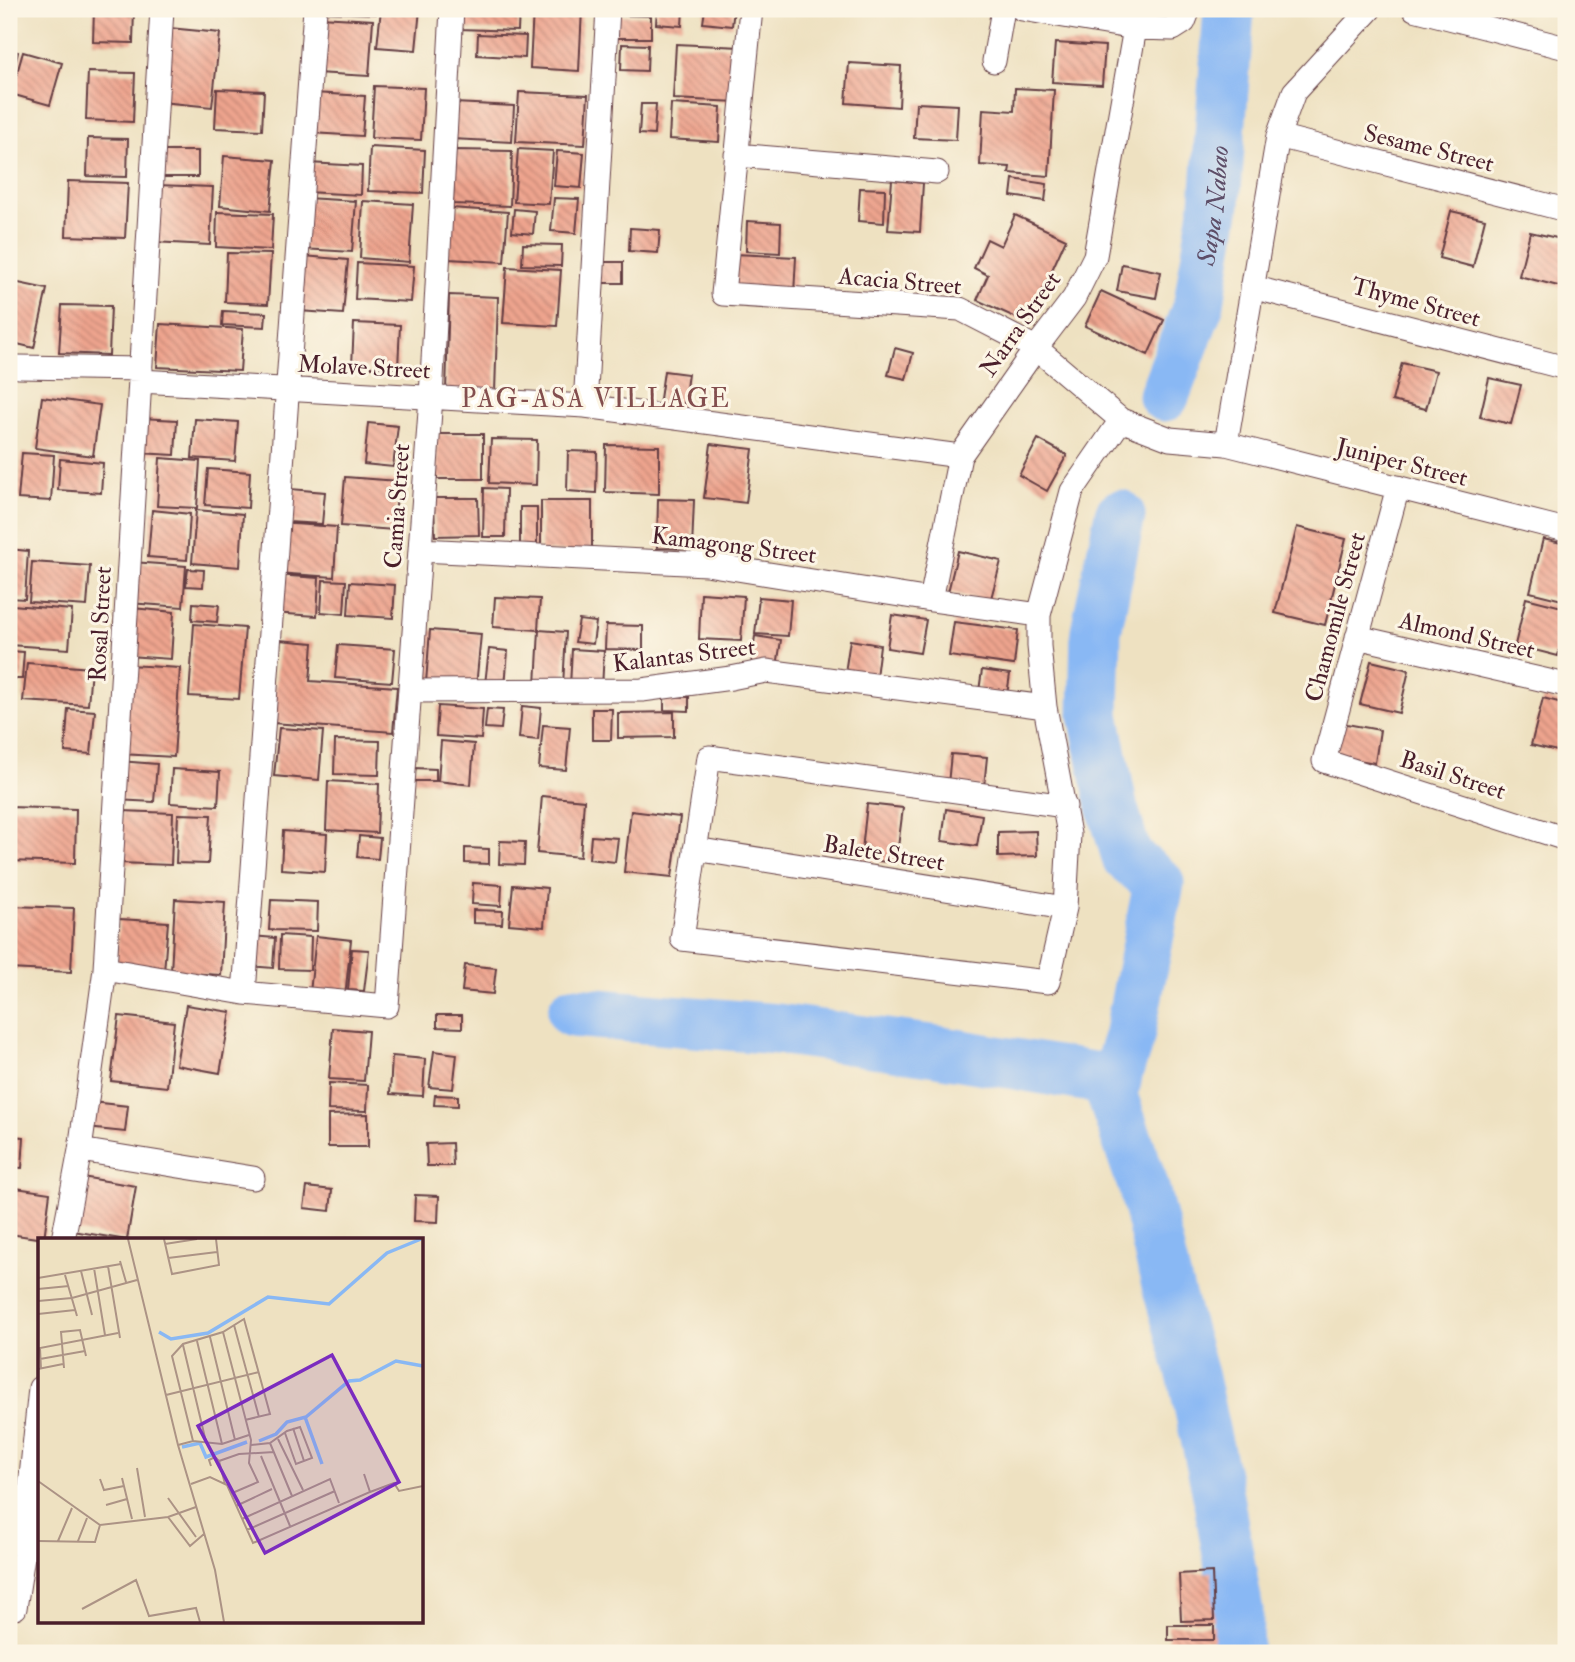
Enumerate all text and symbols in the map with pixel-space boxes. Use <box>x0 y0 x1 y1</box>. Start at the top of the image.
street label: Sesame Street <box>1361 117 1497 180</box>
water label: Sapa Nabao <box>1190 145 1236 269</box>
street label: Acacia Street <box>836 261 963 302</box>
street label: Narra Street <box>973 265 1068 383</box>
street label: Thyme Street <box>1348 270 1484 335</box>
street label: Molave Street <box>297 349 431 386</box>
district label: PAG-ASA VILLAGE <box>461 383 731 415</box>
street label: Juniper Street <box>1332 431 1471 494</box>
street label: Camia Street <box>378 442 417 570</box>
street label: Kamagong Street <box>650 520 818 571</box>
street label: Chamomile Street <box>1298 529 1373 705</box>
street label: Rosal Street <box>82 565 119 683</box>
street label: Almond Street <box>1395 605 1538 666</box>
street label: Kalantas Street <box>611 631 757 680</box>
street label: Basil Street <box>1396 744 1510 807</box>
street label: Balete Street <box>821 829 947 878</box>
inset map <box>38 1238 424 1624</box>

